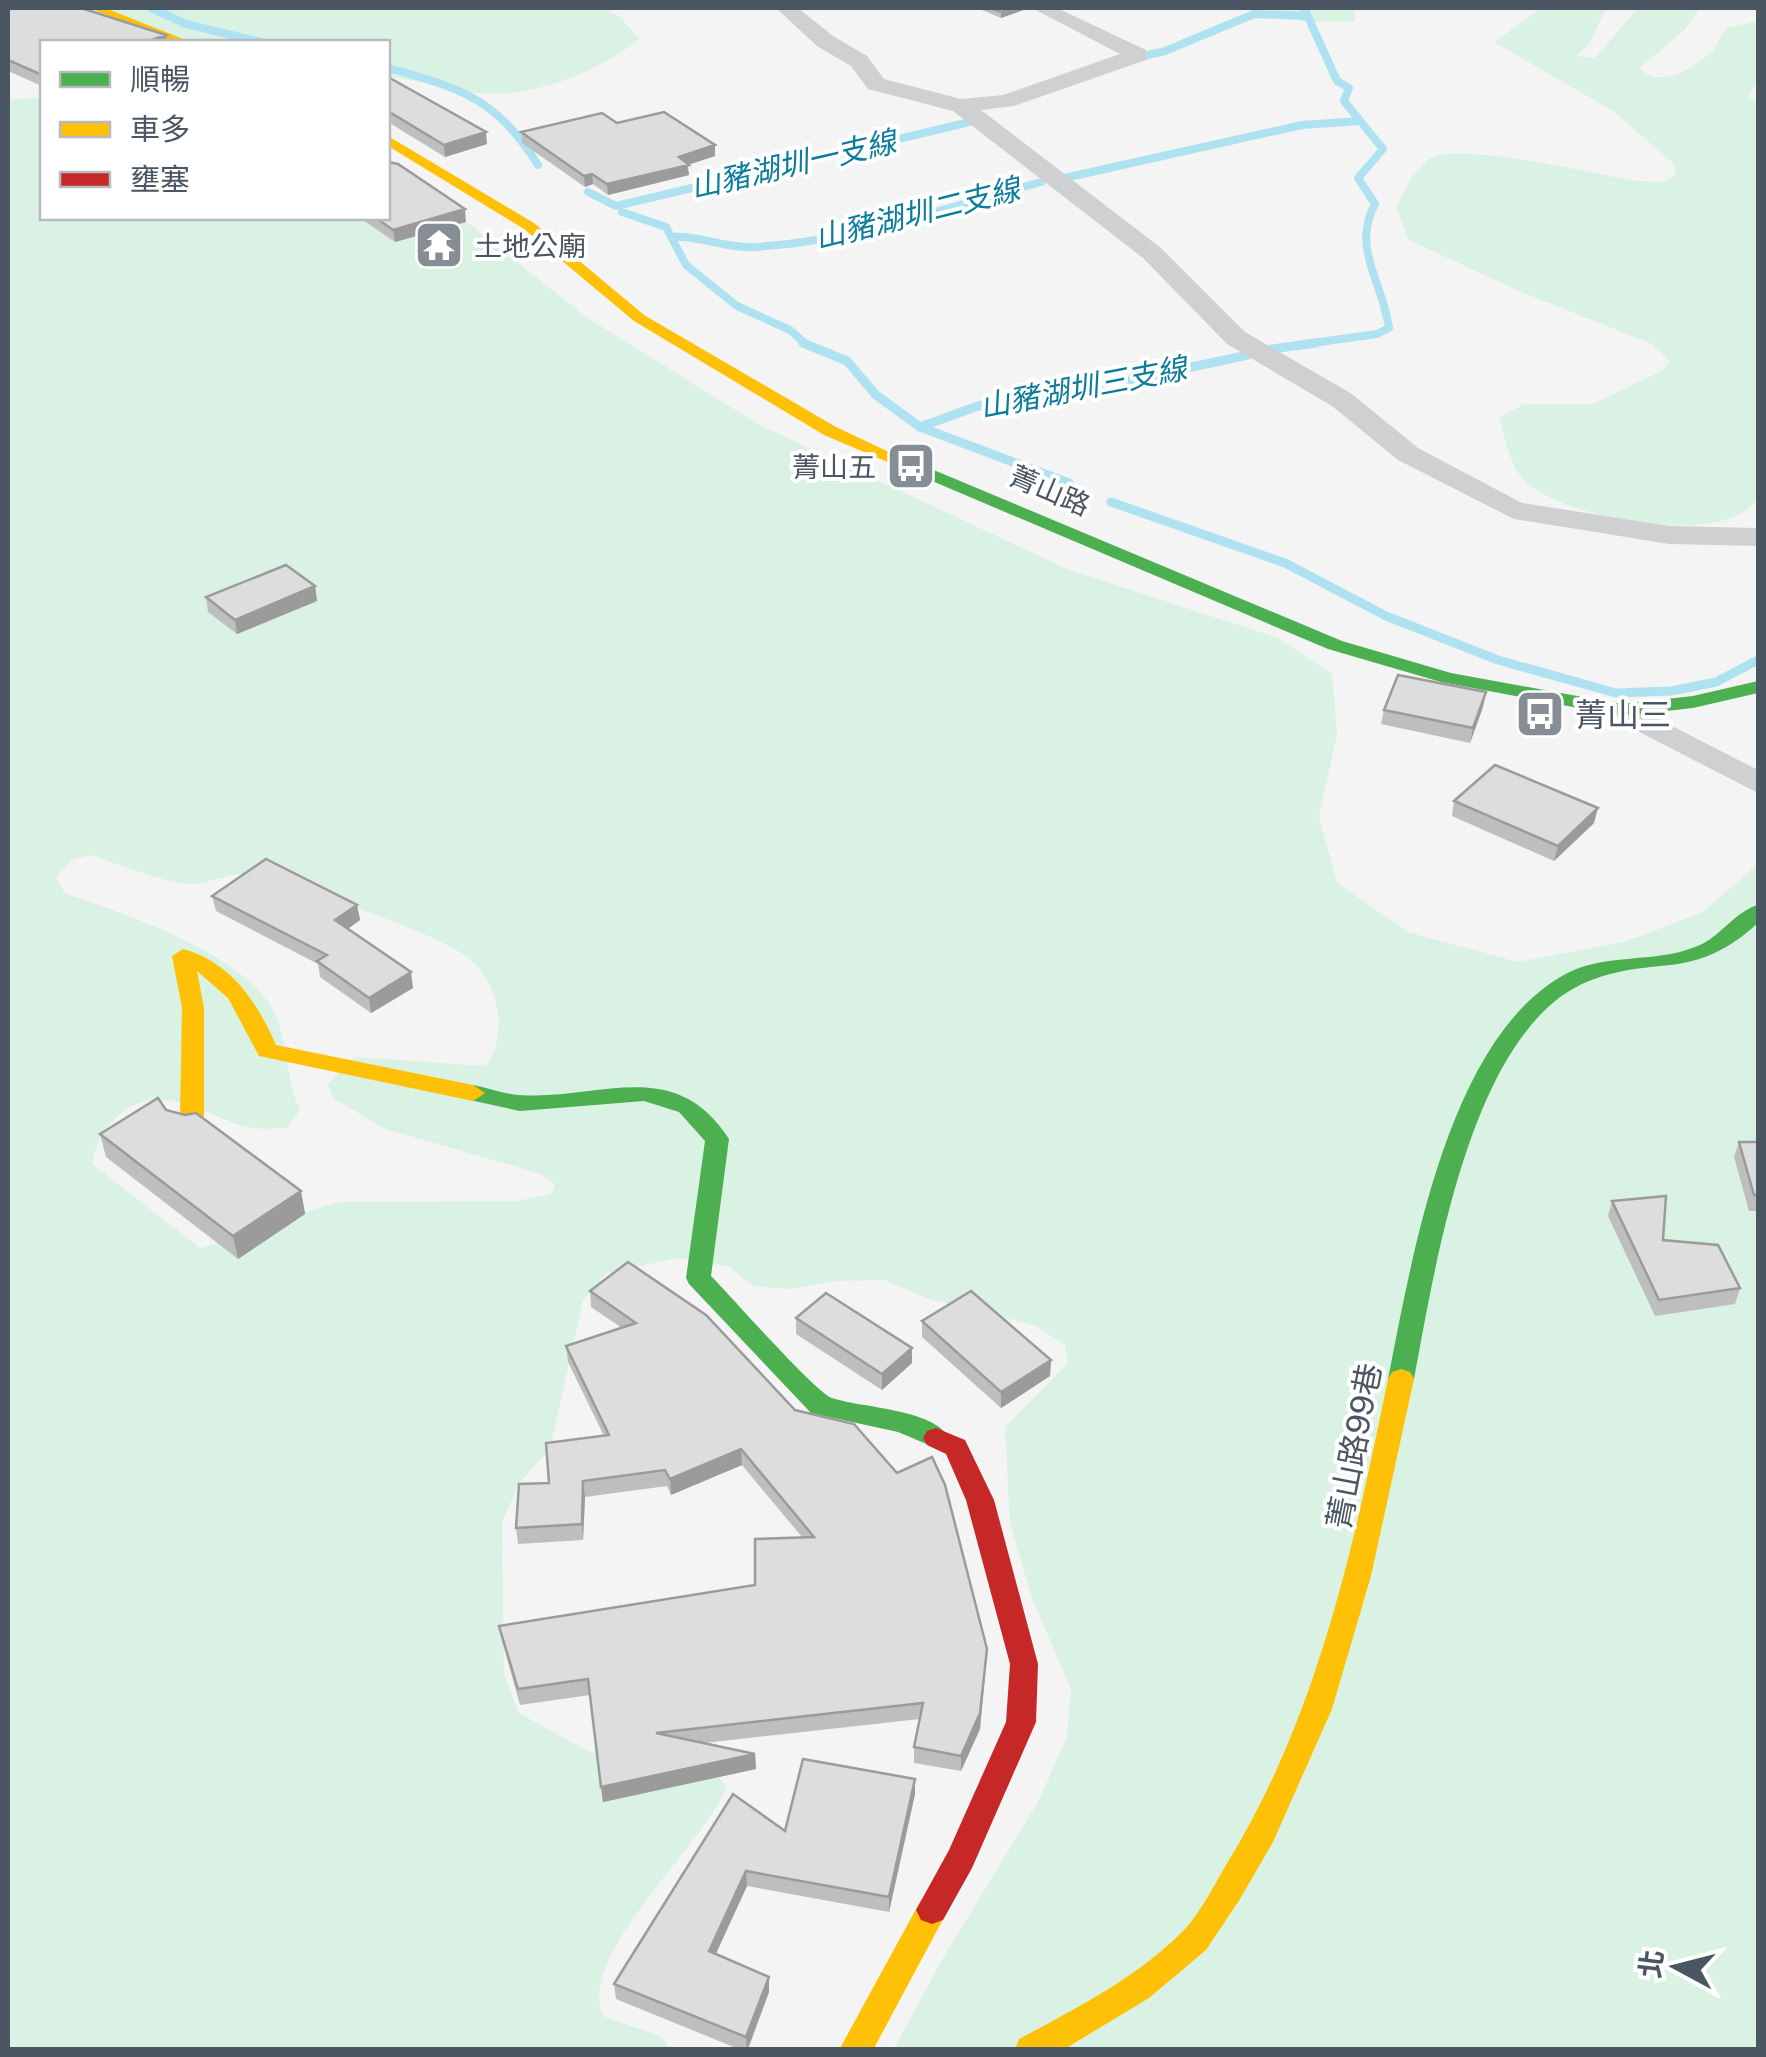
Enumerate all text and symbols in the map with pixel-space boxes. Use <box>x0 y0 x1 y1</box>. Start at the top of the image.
legend <box>40 40 390 220</box>
text: 順暢 <box>130 61 190 97</box>
text: 車多 <box>130 111 190 147</box>
water label: 山豬湖圳一支線 <box>687 122 902 205</box>
text: 壅塞 <box>130 161 190 197</box>
water label: 山豬湖圳二支線 <box>811 169 1026 256</box>
temple icon: 土地公廟 <box>413 219 465 271</box>
place label: 土地公廟 <box>474 229 586 262</box>
water label: 山豬湖圳三支線 <box>976 349 1192 425</box>
bus stop icon: 菁山五 <box>885 440 937 492</box>
place label: 菁山五 <box>792 450 876 483</box>
street label: 菁山路 <box>1005 458 1095 522</box>
bus stop icon: 菁山三 <box>1514 688 1566 740</box>
place label: 菁山三 <box>1575 696 1671 733</box>
street label: 菁山路99巷 <box>1320 1360 1388 1532</box>
north arrow <box>1626 1917 1726 2017</box>
text: 北 <box>1633 1948 1669 1980</box>

